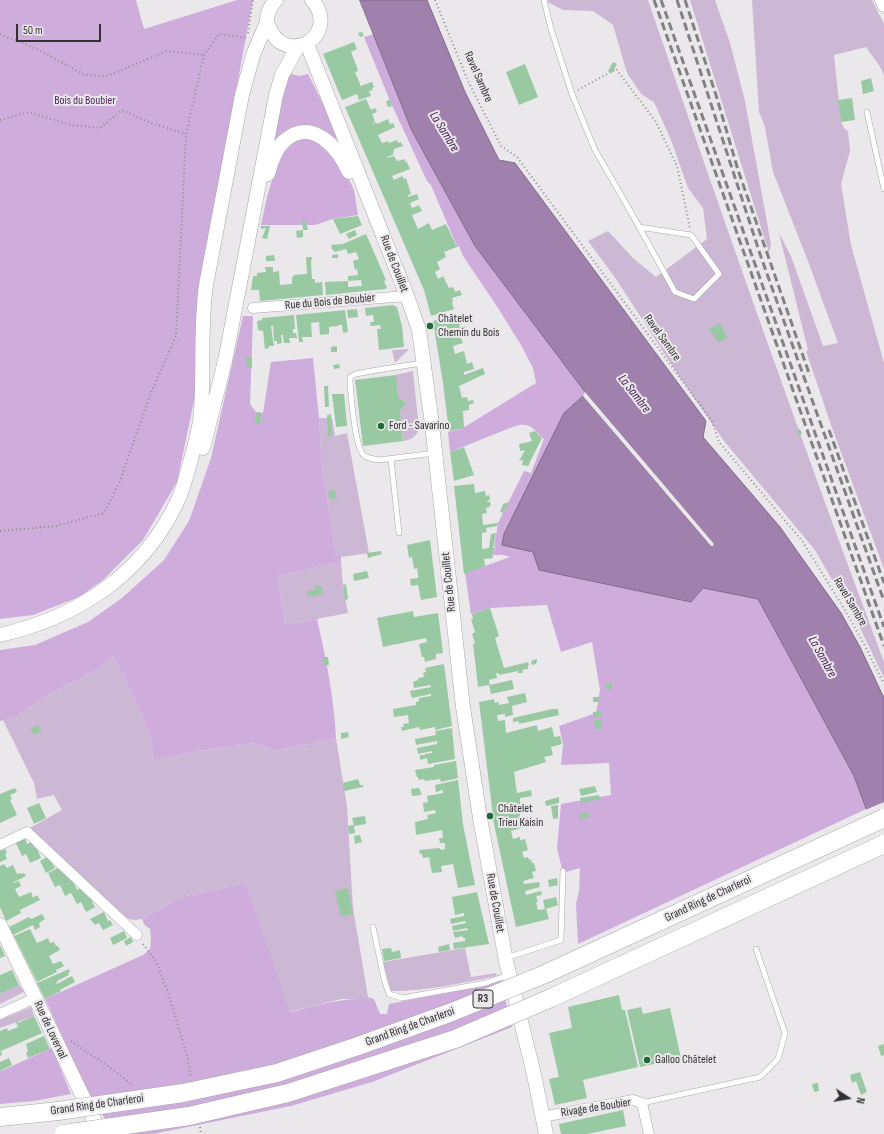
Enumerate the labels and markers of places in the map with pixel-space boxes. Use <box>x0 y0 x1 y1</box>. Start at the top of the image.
place label: Châtelet Chemin du Bois <box>438 312 500 340</box>
marker: Châtelet Chemin du Bois <box>425 321 435 331</box>
place label: Ford - Savarino <box>389 419 449 433</box>
marker: Ford - Savarino <box>376 421 386 431</box>
place label: Châtelet Trieu Kaisin <box>498 802 543 830</box>
marker: Châtelet Trieu Kaisin <box>485 811 495 821</box>
place label: Galloo Châtelet <box>655 1053 717 1067</box>
marker: Galloo Châtelet <box>642 1055 652 1065</box>

